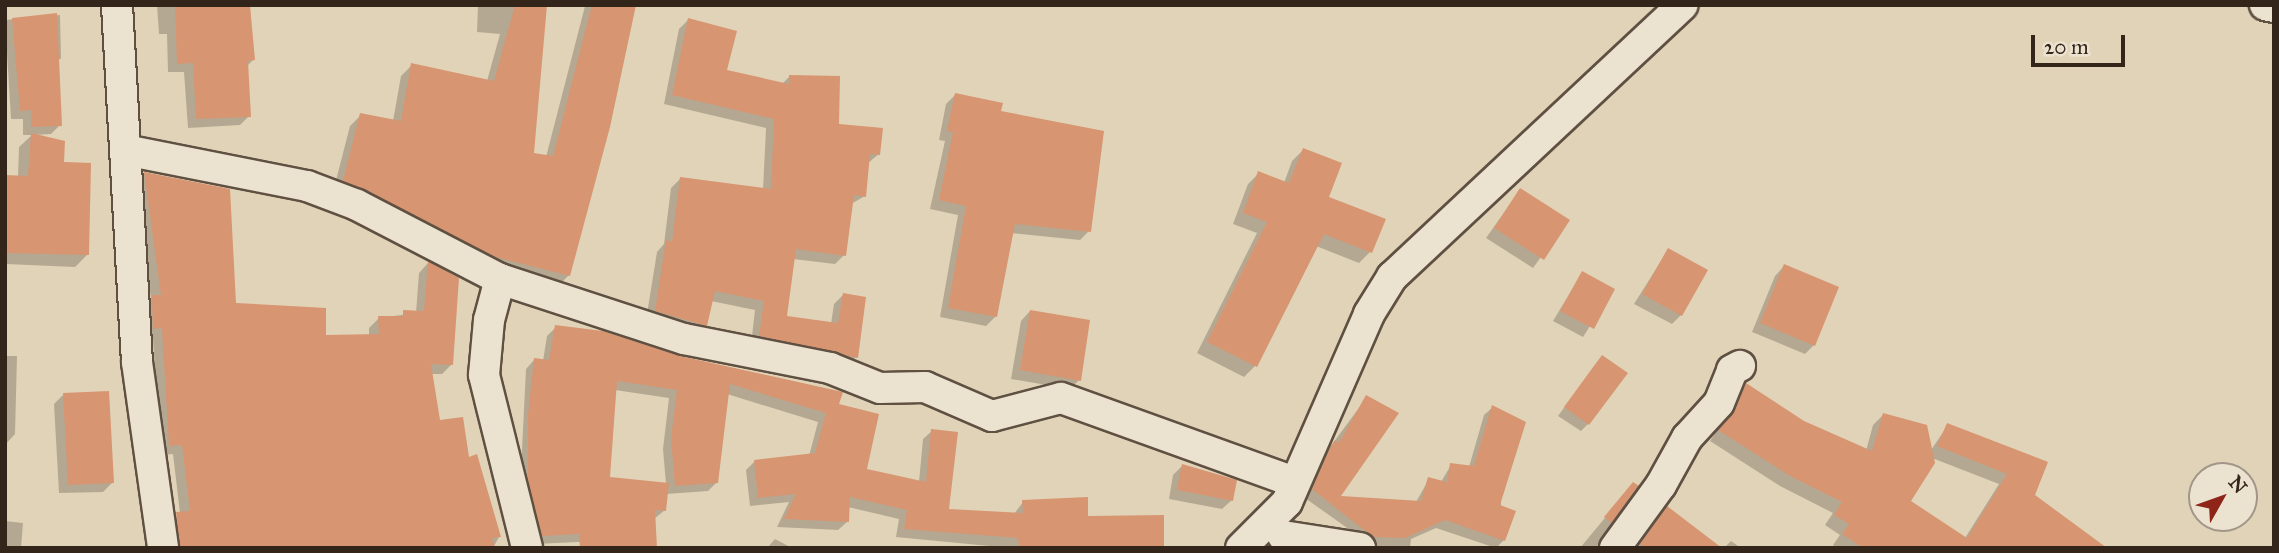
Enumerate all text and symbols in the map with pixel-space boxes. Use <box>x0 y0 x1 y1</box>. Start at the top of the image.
scale bar <box>2034 21 2128 65</box>
text: 20 m <box>2044 34 2089 60</box>
north arrow <box>2188 462 2258 532</box>
text: N <box>2224 471 2252 498</box>

